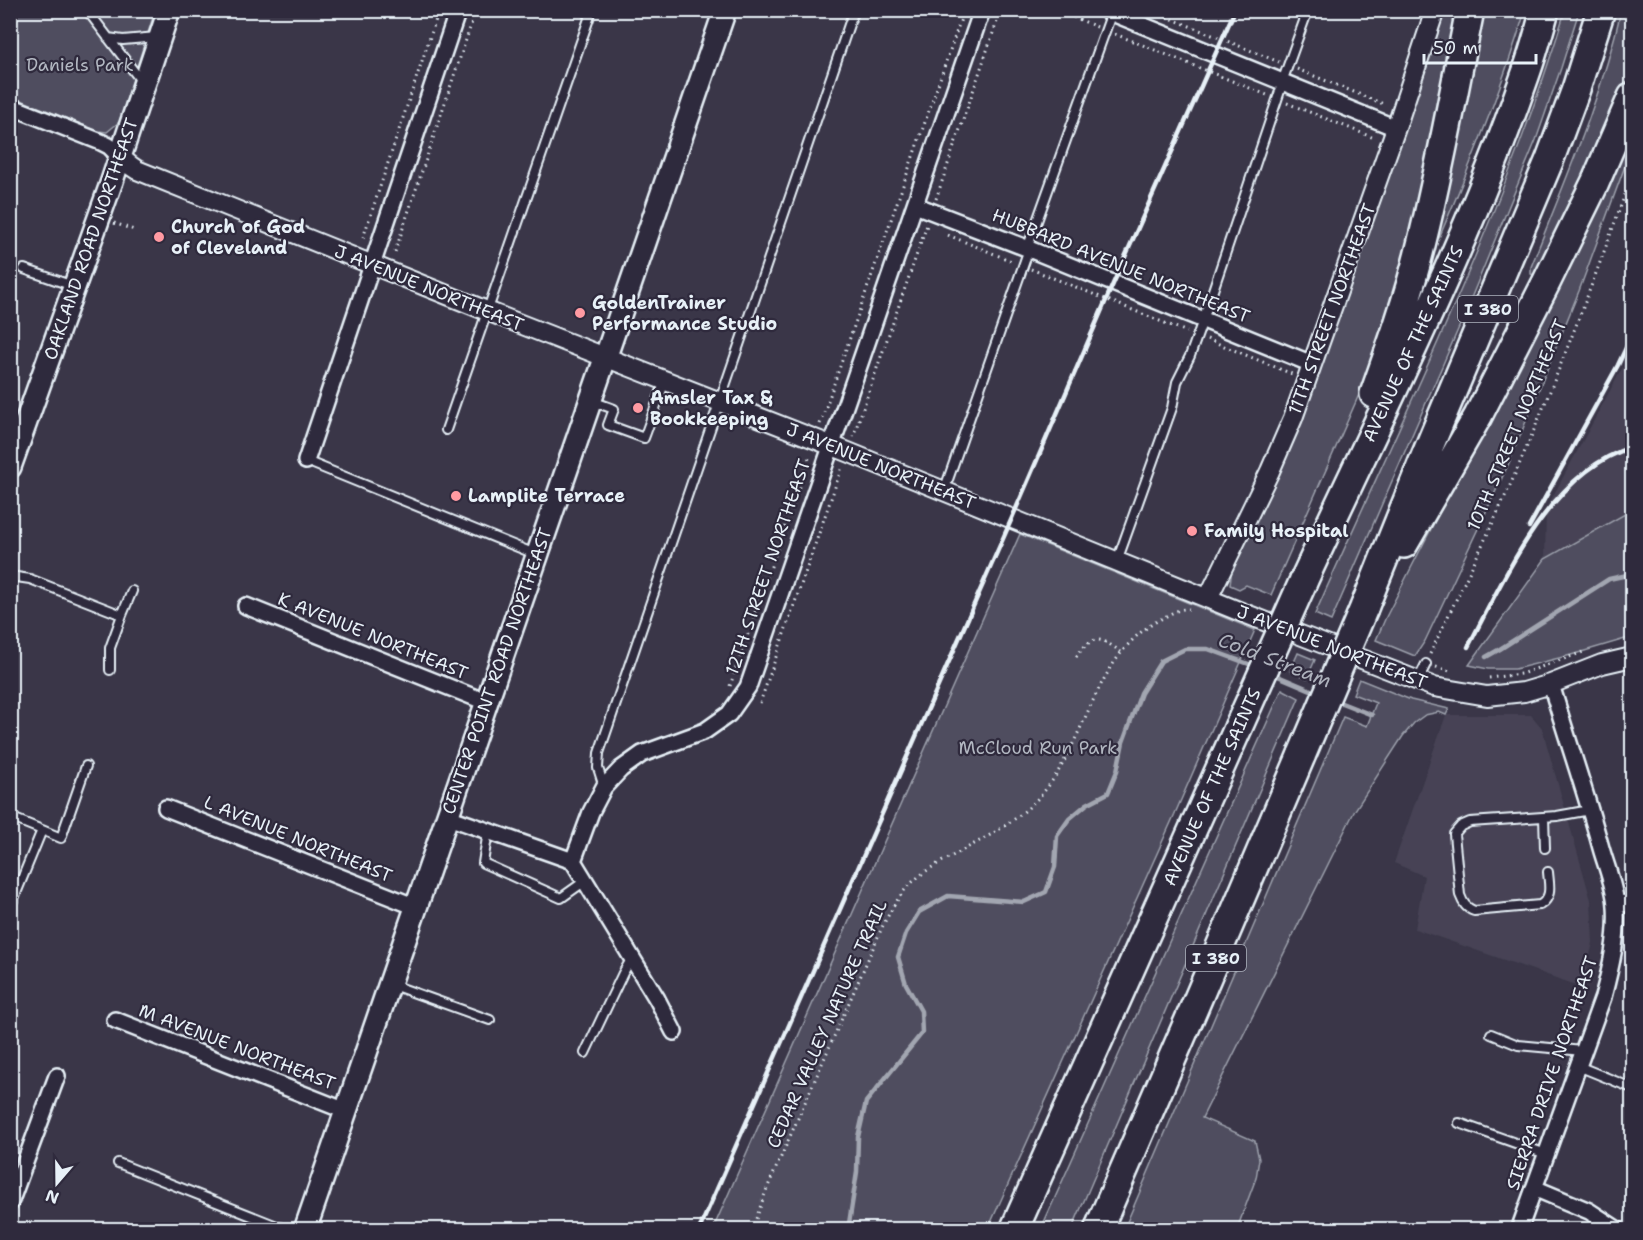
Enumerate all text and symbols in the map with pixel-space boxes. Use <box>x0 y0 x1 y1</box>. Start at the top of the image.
scale bar <box>1424 27 1536 65</box>
text: 50 m <box>1433 36 1478 60</box>
park label: Daniels Park <box>26 53 134 77</box>
street label: OAKLAND ROAD NORTHEAST <box>38 115 144 363</box>
street label: 11TH STREET NORTHEAST <box>1283 200 1381 418</box>
street label: HUBBARD AVENUE NORTHEAST <box>989 203 1253 329</box>
place label: Church of God of Cleveland <box>171 215 305 260</box>
marker: Church of God of Cleveland <box>152 230 166 244</box>
street label: J AVENUE NORTHEAST <box>331 239 527 337</box>
street label: AVENUE OF THE SAINTS <box>1357 242 1469 446</box>
place label: GoldenTrainer Performance Studio <box>592 291 777 336</box>
road number: I 380 <box>1458 296 1518 322</box>
marker: GoldenTrainer Performance Studio <box>573 306 587 320</box>
street label: 10TH STREET NORTHEAST <box>1461 316 1573 534</box>
place label: Amsler Tax & Bookkeeping <box>650 386 773 431</box>
marker: Amsler Tax & Bookkeeping <box>631 401 645 415</box>
street label: J AVENUE NORTHEAST <box>783 417 979 515</box>
street label: 12TH STREET NORTHEAST <box>720 456 816 678</box>
place label: Lamplite Terrace <box>468 484 625 508</box>
marker: Lamplite Terrace <box>449 489 463 503</box>
place label: Family Hospital <box>1204 519 1348 543</box>
marker: Family Hospital <box>1185 524 1199 538</box>
street label: CENTER POINT ROAD NORTHEAST <box>437 525 557 817</box>
street label: K AVENUE NORTHEAST <box>274 587 472 685</box>
street label: J AVENUE NORTHEAST <box>1233 600 1431 694</box>
water label: Cold Stream <box>1215 626 1335 694</box>
street label: AVENUE OF THE SAINTS <box>1158 684 1266 890</box>
park label: McCloud Run Park <box>959 736 1117 760</box>
street label: L AVENUE NORTHEAST <box>200 790 396 888</box>
street label: CEDAR VALLEY NATURE TRAIL <box>761 896 893 1152</box>
road number: I 380 <box>1186 945 1246 971</box>
street label: SIERRA DRIVE NORTHEAST <box>1501 953 1603 1193</box>
street label: M AVENUE NORTHEAST <box>135 998 339 1096</box>
north arrow <box>27 1153 87 1213</box>
text: N <box>42 1185 62 1209</box>

